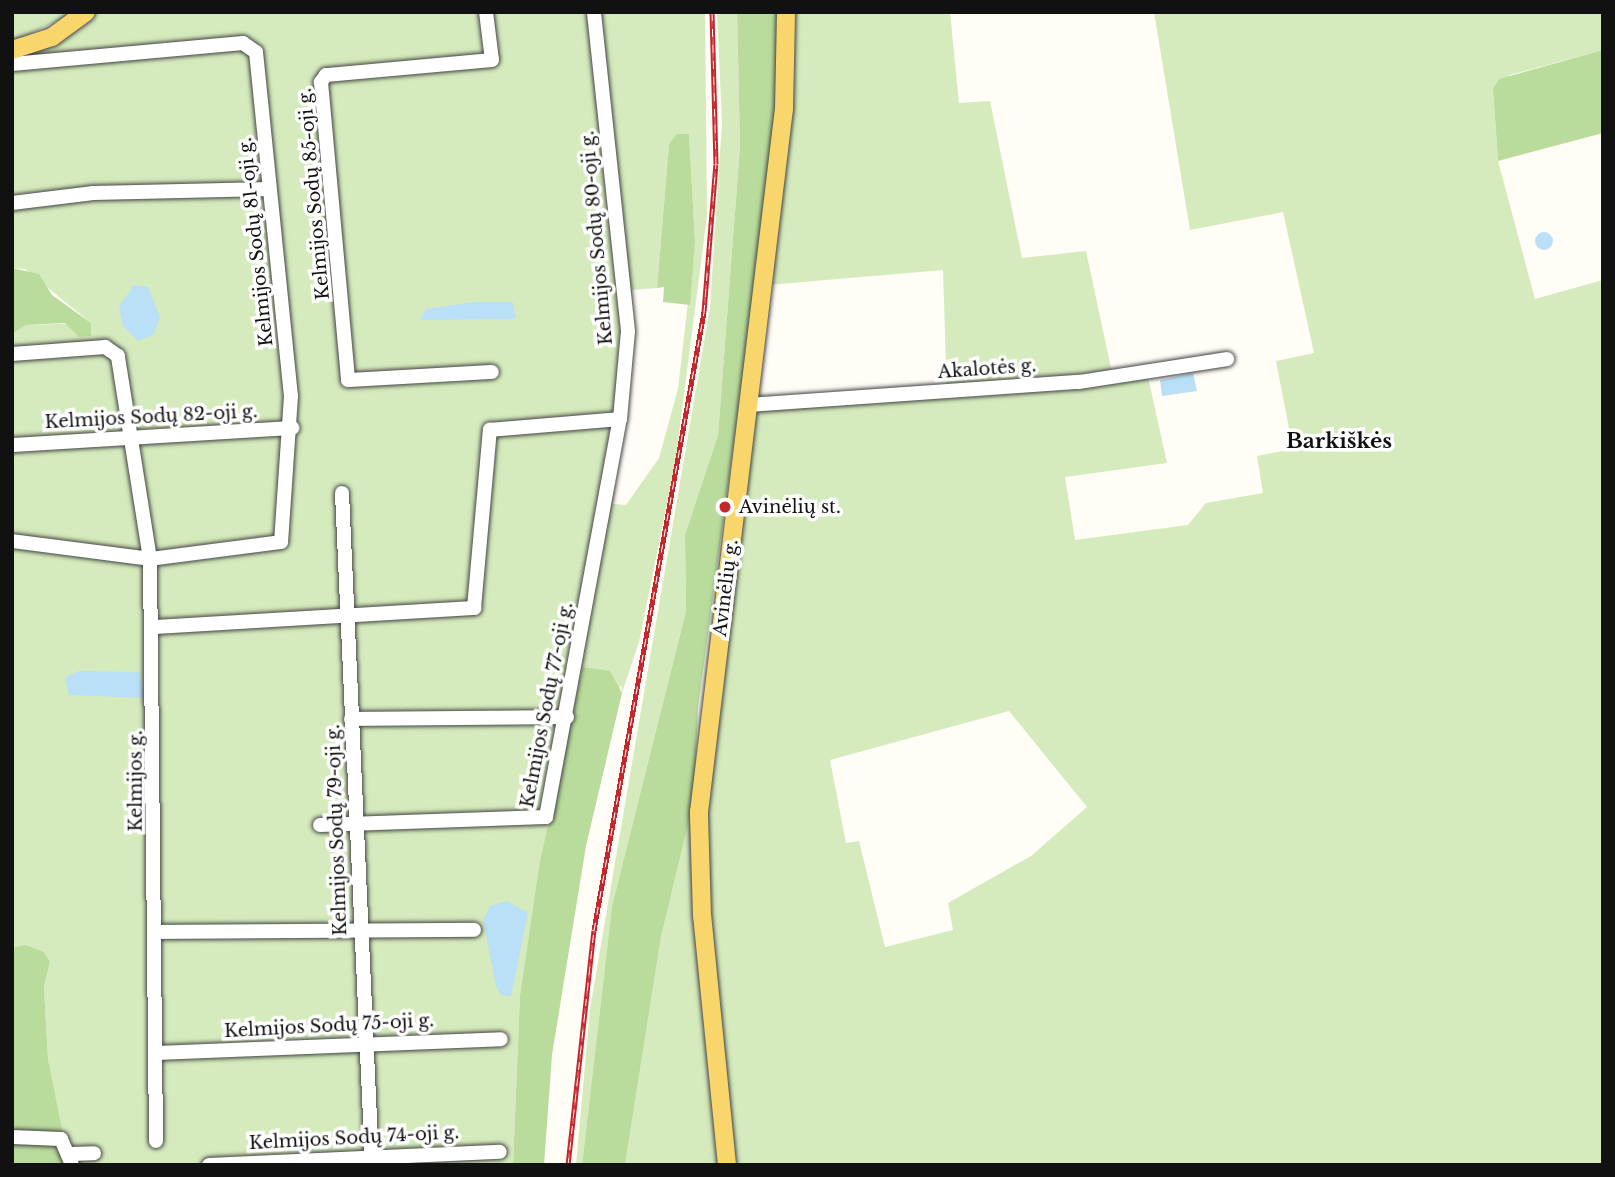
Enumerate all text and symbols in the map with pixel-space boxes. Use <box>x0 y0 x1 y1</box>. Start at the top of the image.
street label: Kelmijos Sodų 85-oji g. <box>294 87 334 301</box>
street label: Kelmijos Sodų 80-oji g. <box>577 130 617 346</box>
street label: Kelmijos Sodų 81-oji g. <box>234 136 278 348</box>
street label: Akalotės g. <box>937 355 1037 383</box>
street label: Kelmijos Sodų 82-oji g. <box>44 401 258 433</box>
district label: Barkiškės <box>1286 428 1392 454</box>
place label: Avinėlių st. <box>739 496 841 518</box>
marker: Avinėlių st. <box>717 499 733 515</box>
street label: Avinėlių g. <box>709 538 743 638</box>
street label: Kelmijos Sodų 77-oji g. <box>516 600 578 810</box>
street label: Kelmijos Sodų 79-oji g. <box>323 724 351 936</box>
street label: Kelmijos g. <box>125 730 147 832</box>
street label: Kelmijos Sodų 75-oji g. <box>224 1010 434 1042</box>
street label: Kelmijos Sodų 74-oji g. <box>248 1122 460 1154</box>

